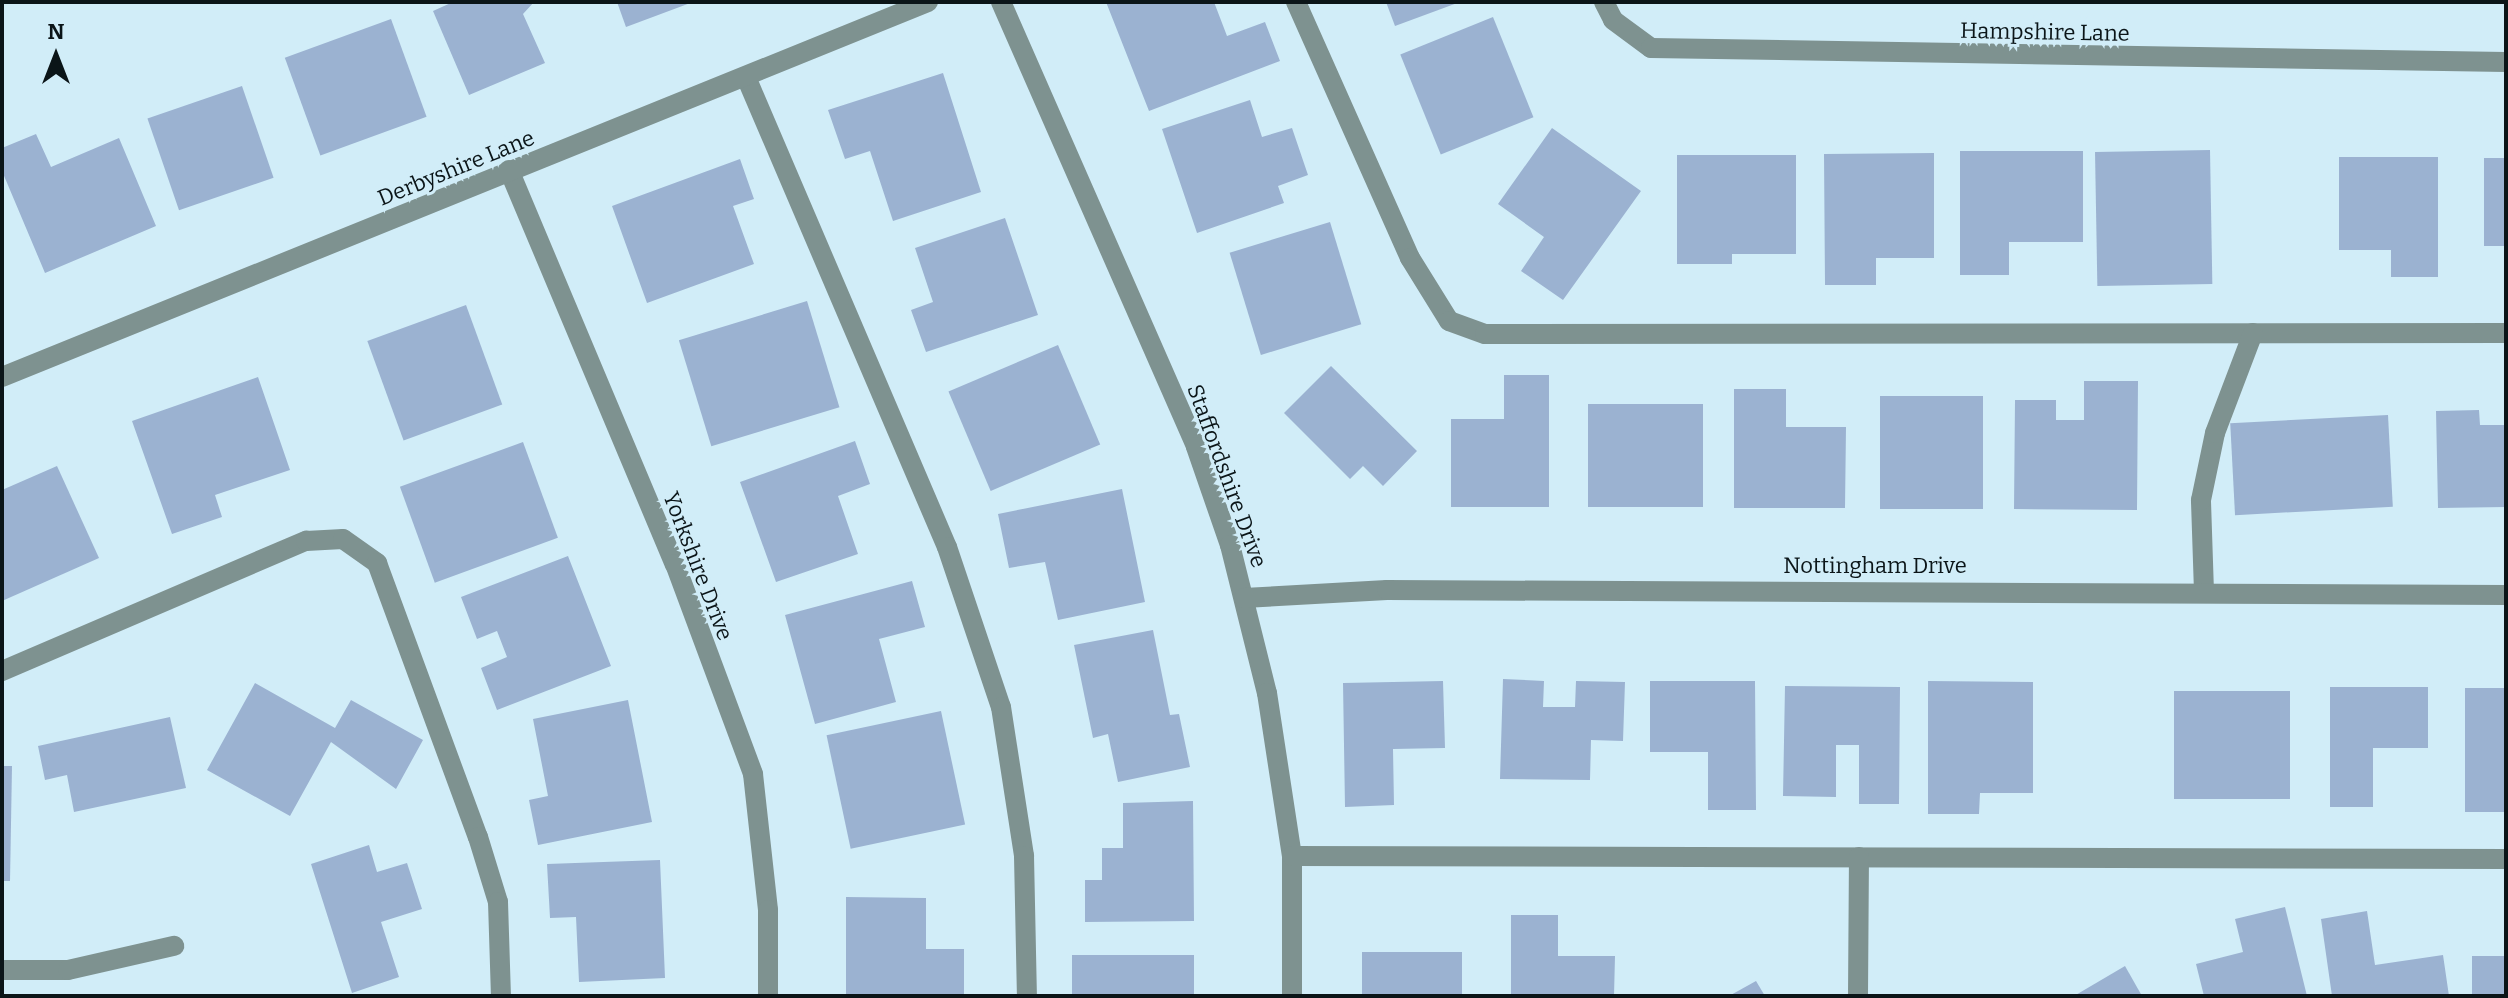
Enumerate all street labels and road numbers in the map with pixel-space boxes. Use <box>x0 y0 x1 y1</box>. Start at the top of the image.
street label: Hampshire Lane <box>1960 17 2130 47</box>
street label: Derbyshire Lane <box>374 125 538 211</box>
street label: Staffordshire Drive <box>1182 381 1272 571</box>
street label: Yorkshire Drive <box>658 488 738 644</box>
street label: Nottingham Drive <box>1783 553 1967 579</box>

